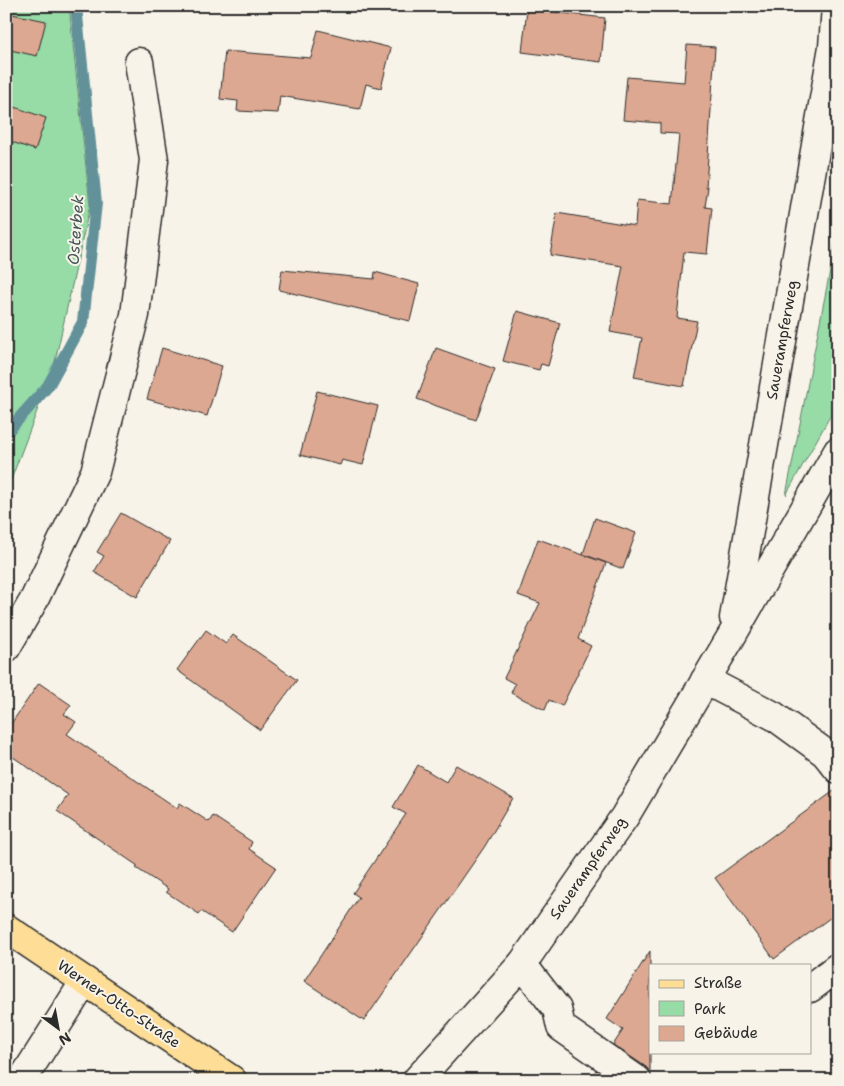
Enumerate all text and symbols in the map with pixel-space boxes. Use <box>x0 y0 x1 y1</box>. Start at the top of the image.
water label: Osterbek <box>63 195 88 266</box>
street label: Sauerampferweg <box>762 279 802 401</box>
street label: Sauerampferweg <box>545 813 631 923</box>
street label: Werner-Otto-Straße <box>53 955 185 1053</box>
legend <box>649 964 812 1054</box>
text: Straße <box>694 973 742 993</box>
text: Park <box>694 999 726 1019</box>
north arrow <box>32 1004 82 1054</box>
text: Gebäude <box>694 1023 758 1043</box>
text: N <box>55 1028 74 1050</box>

